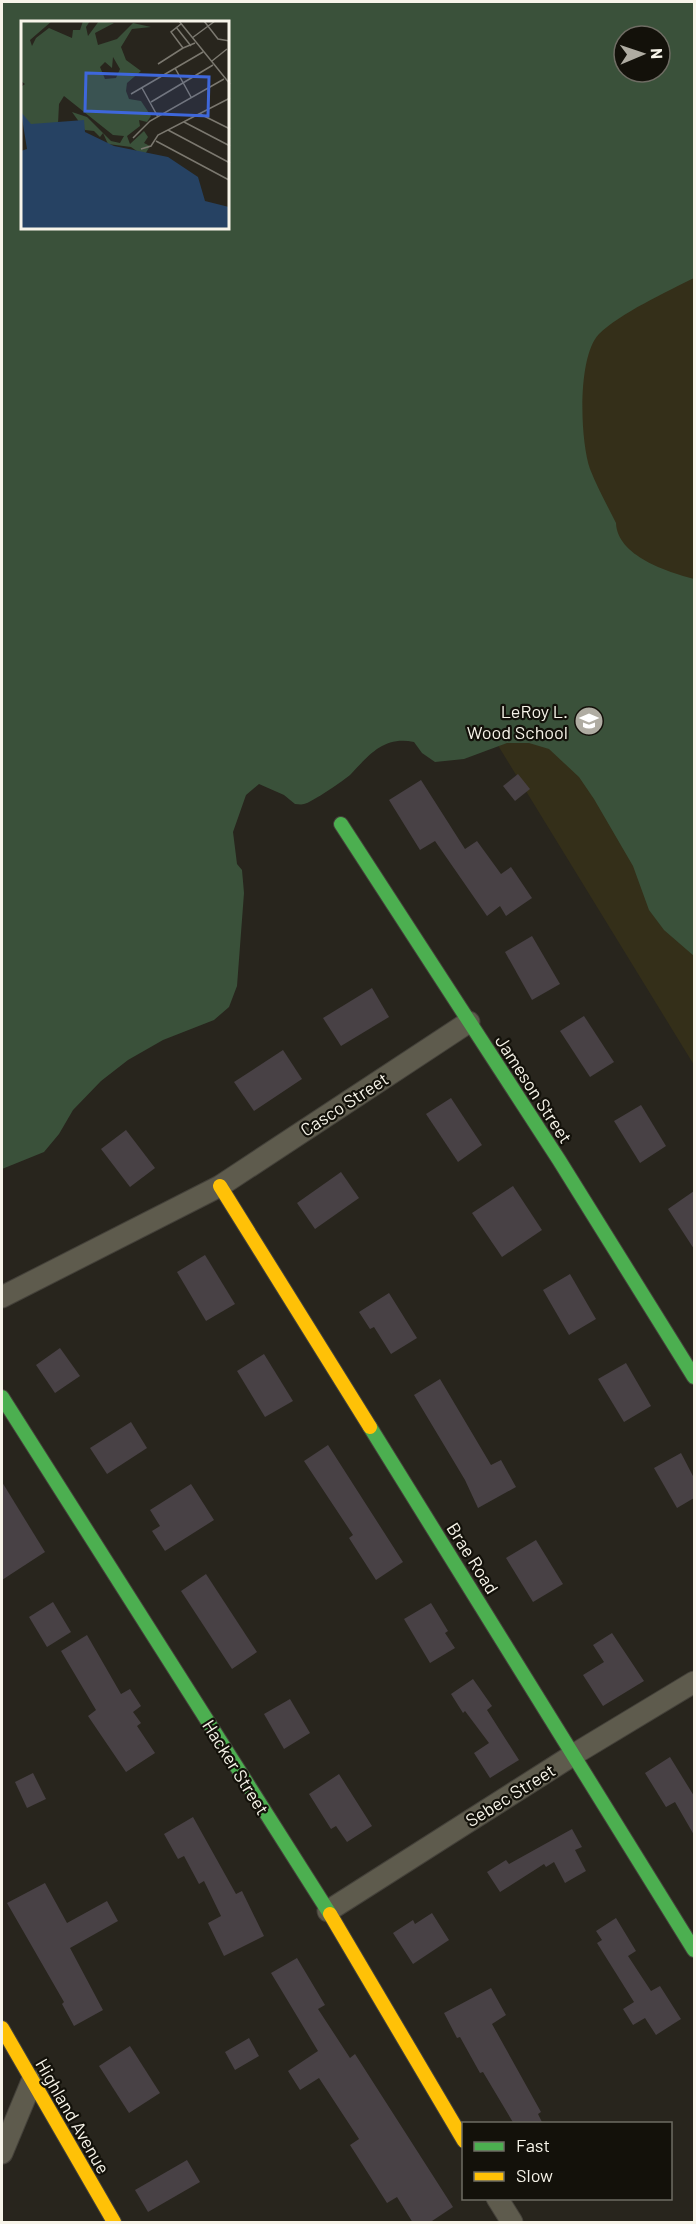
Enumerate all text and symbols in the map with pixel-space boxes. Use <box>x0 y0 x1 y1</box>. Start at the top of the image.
inset map <box>21 21 230 230</box>
north arrow <box>612 24 672 84</box>
text: N <box>648 48 667 59</box>
place label: LeRoy L. Wood School <box>467 700 568 743</box>
school or university icon: LeRoy L. Wood School <box>573 705 605 737</box>
street label: Jameson Street <box>491 1031 577 1147</box>
street label: Casco Street <box>296 1067 392 1141</box>
street label: Brae Road <box>442 1518 504 1598</box>
street label: Hacker Street <box>198 1715 274 1819</box>
street label: Sebec Street <box>461 1759 559 1831</box>
street label: Highland Avenue <box>31 2055 115 2177</box>
legend <box>462 2122 672 2200</box>
text: Fast <box>516 2134 550 2156</box>
text: Slow <box>516 2164 553 2186</box>

